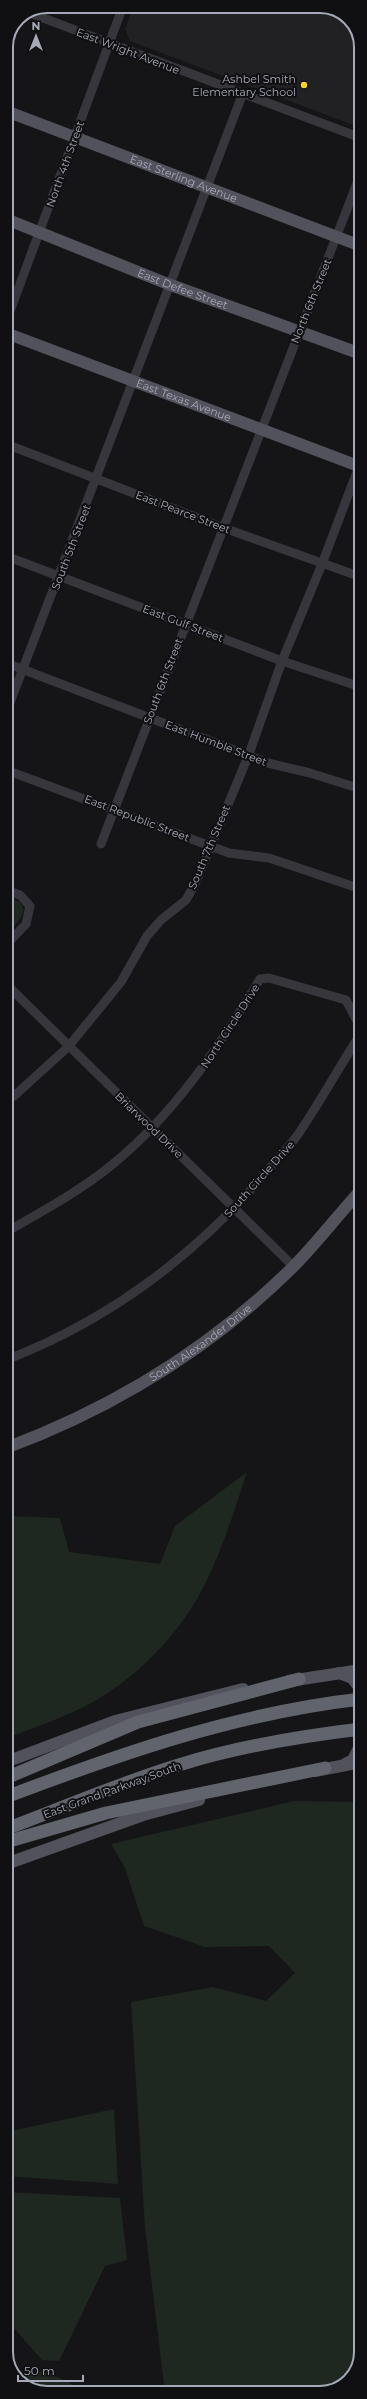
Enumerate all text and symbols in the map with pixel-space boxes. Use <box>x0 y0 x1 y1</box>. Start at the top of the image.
north arrow <box>16 16 56 56</box>
text: N <box>32 19 40 33</box>
street label: East Wright Avenue <box>74 25 182 77</box>
place label: Ashbel Smith Elementary School <box>192 72 296 99</box>
marker: Ashbel Smith Elementary School <box>299 80 309 90</box>
street label: North 4th Street <box>43 119 87 209</box>
street label: East Sterling Avenue <box>128 152 240 205</box>
street label: North 6th Street <box>288 256 335 345</box>
street label: East Defee Street <box>135 265 230 312</box>
street label: East Texas Avenue <box>134 376 234 425</box>
street label: East Pearce Street <box>134 487 233 537</box>
street label: South 5th Street <box>48 502 94 592</box>
street label: East Gulf Street <box>141 601 226 645</box>
street label: South 6th Street <box>140 636 186 726</box>
street label: East Humble Street <box>163 717 269 769</box>
street label: East Republic Street <box>82 791 192 845</box>
street label: South 7th Street <box>185 802 233 891</box>
street label: North Circle Drive <box>198 981 263 1071</box>
street label: Briarwood Drive <box>112 1089 186 1161</box>
street label: South Circle Drive <box>221 1138 297 1220</box>
street label: South Alexander Drive <box>147 1301 255 1384</box>
street label: East Grand Parkway South <box>41 1759 183 1821</box>
scale bar <box>18 2357 83 2383</box>
text: 50 m <box>24 2363 55 2378</box>

